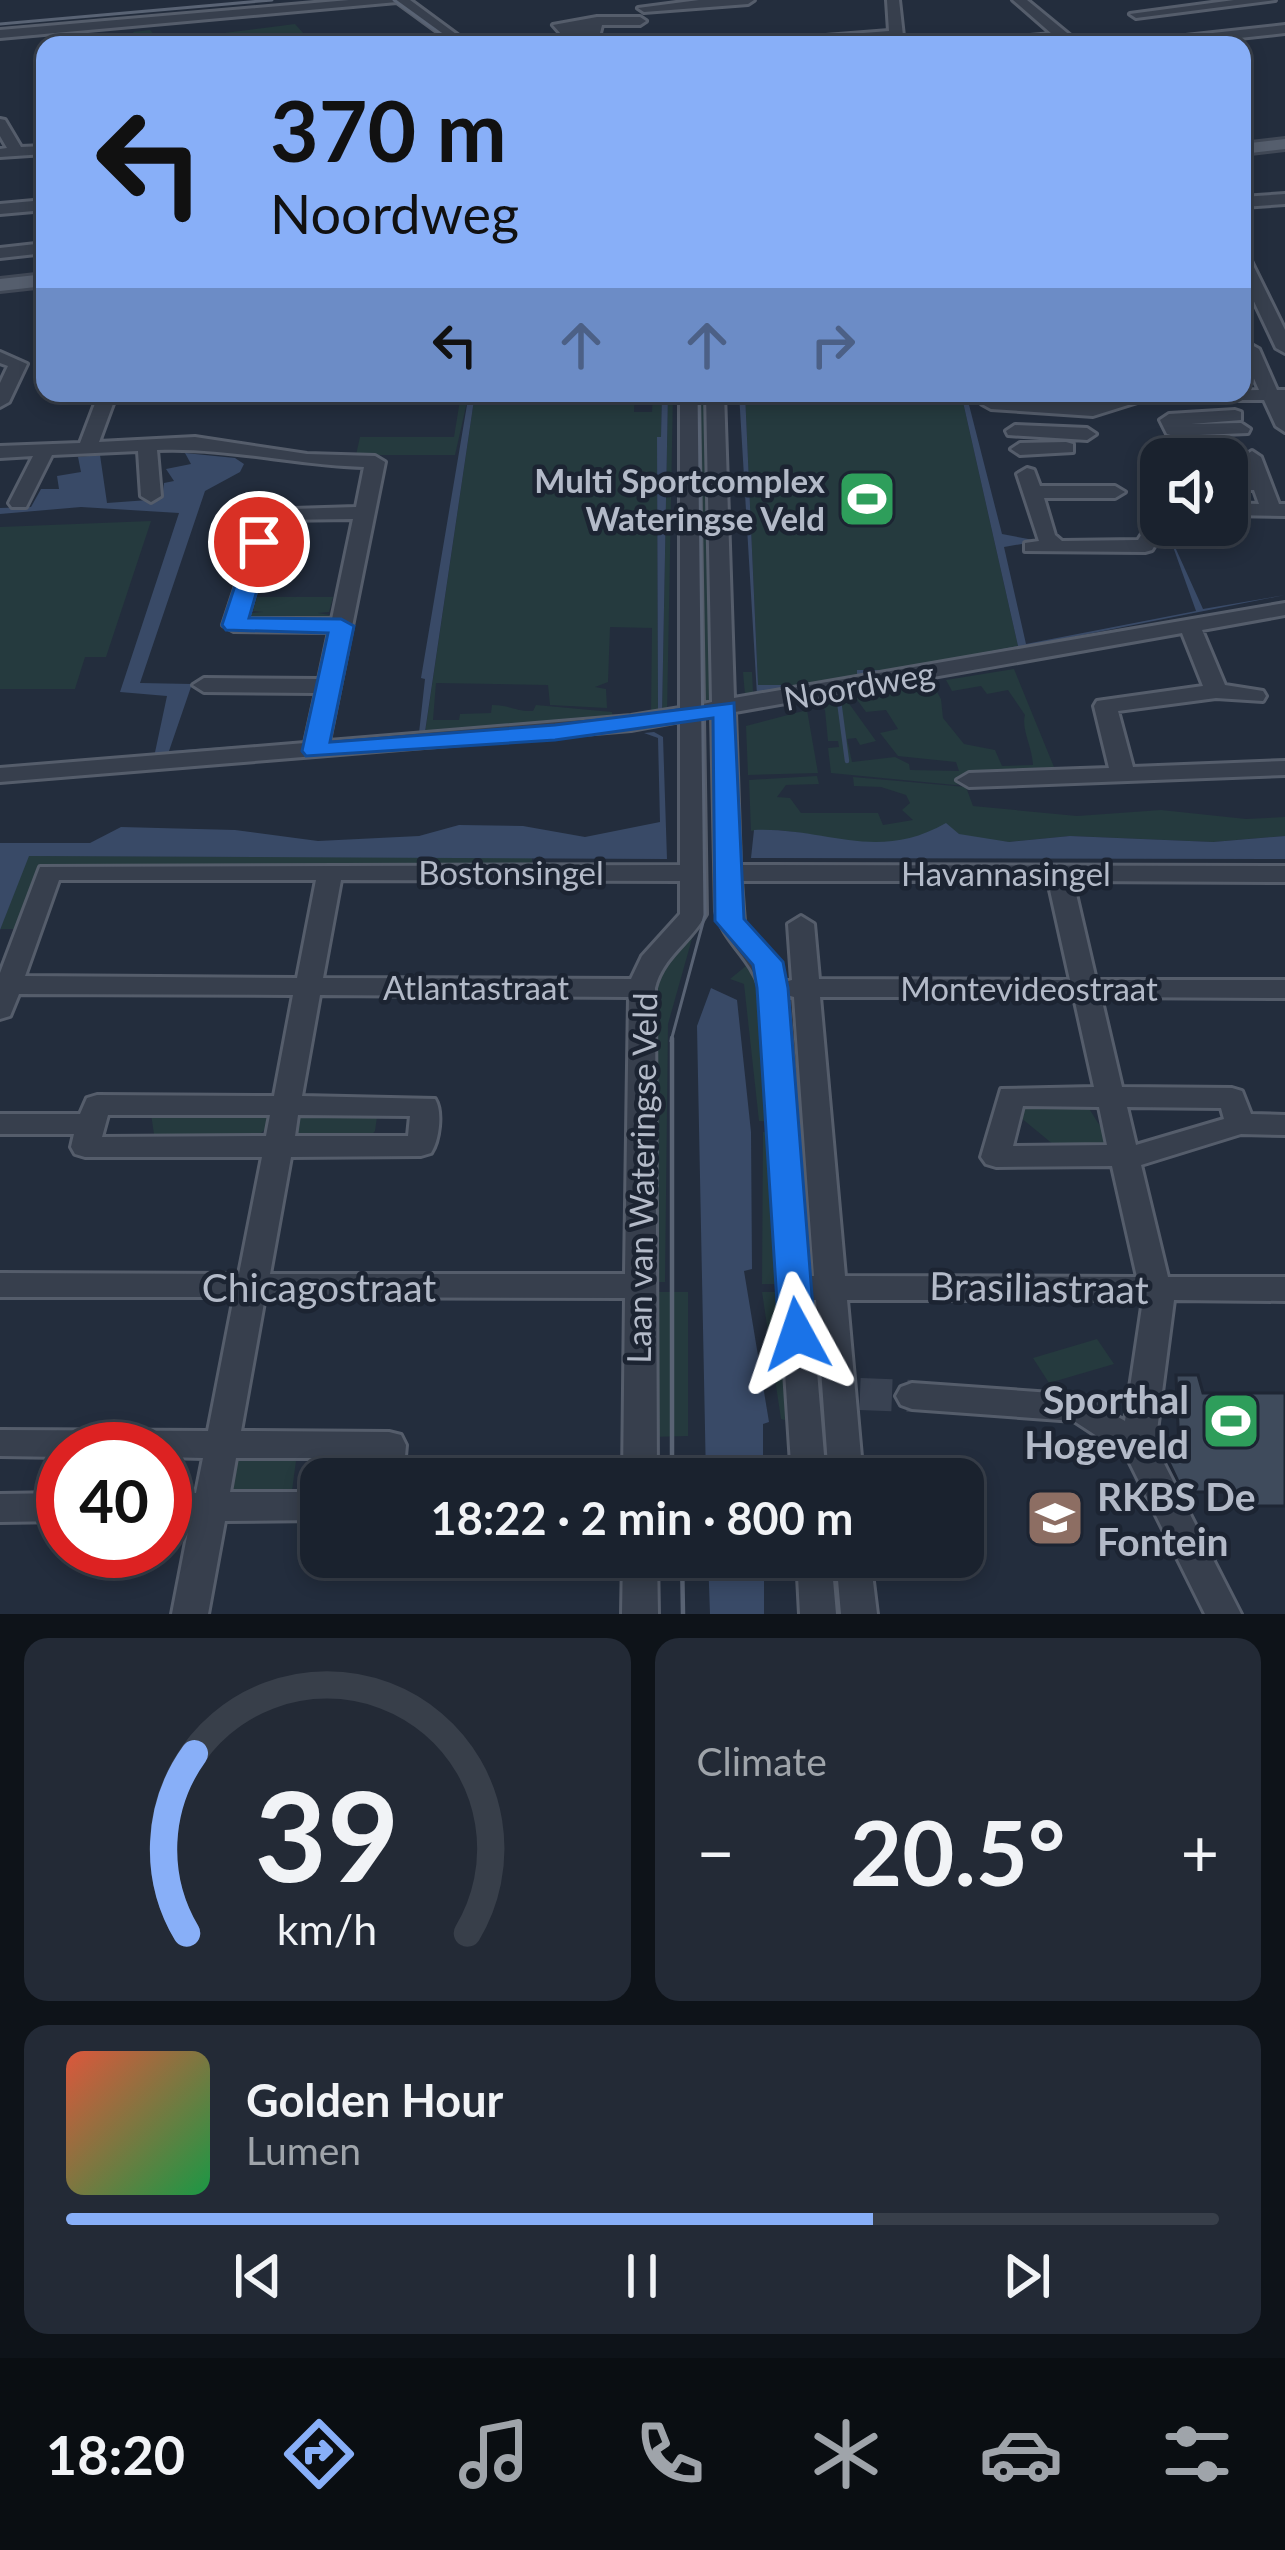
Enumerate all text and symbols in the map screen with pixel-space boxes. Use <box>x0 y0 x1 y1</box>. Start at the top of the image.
text: 370 m <box>270 79 507 180</box>
icon: left <box>72 84 228 240</box>
text: Noordweg <box>270 181 519 246</box>
icon: left <box>422 312 488 378</box>
icon: ahead <box>548 312 614 378</box>
icon: ahead <box>674 312 740 378</box>
icon: right <box>800 312 866 378</box>
map controls <box>1140 438 1248 546</box>
button: sound <box>1140 438 1248 546</box>
place label: Multi Sportcomplex Wateringse Veld <box>534 460 826 538</box>
sports icon: Multi Sportcomplex Wateringse Veld <box>836 468 898 530</box>
pin <box>208 491 310 593</box>
icon: arrive <box>226 509 292 575</box>
street label: Noordweg <box>781 652 937 718</box>
street label: Bostonsingel <box>418 852 604 892</box>
street label: Havannasingel <box>901 853 1111 893</box>
street label: Atlantastraat <box>383 967 569 1007</box>
street label: Montevideostraat <box>900 968 1158 1008</box>
street label: Laan van Wateringse Veld <box>618 992 664 1364</box>
street label: Brasiliastraat <box>929 1262 1149 1312</box>
street label: Chicagostraat <box>202 1264 436 1310</box>
position arrow <box>734 1271 860 1397</box>
place label: Sporthal Hogeveld <box>1024 1376 1189 1467</box>
sports icon: Sporthal Hogeveld <box>1200 1390 1262 1452</box>
speed limit sign: 40 <box>36 1422 192 1578</box>
place label: RKBS De Fontein <box>1097 1473 1256 1564</box>
school or university icon: RKBS De Fontein <box>1024 1487 1086 1549</box>
text: 18:22 · 2 min · 800 m <box>431 1491 853 1545</box>
text: Climate <box>697 1738 827 1784</box>
text: 39 <box>255 1759 400 1909</box>
text: 20.5° <box>850 1797 1065 1905</box>
text: − <box>697 1812 735 1891</box>
text: + <box>1181 1812 1219 1891</box>
text: km/h <box>277 1902 377 1953</box>
text: Golden Hour <box>246 2073 503 2127</box>
text: Lumen <box>246 2127 361 2173</box>
icon: previous <box>225 2243 291 2309</box>
icon: pause <box>609 2243 675 2309</box>
icon: next <box>994 2243 1060 2309</box>
icon: directions <box>277 2412 361 2496</box>
icon: music <box>452 2412 536 2496</box>
icon: phone <box>628 2412 712 2496</box>
icon: climate <box>804 2412 888 2496</box>
icon: car <box>979 2412 1063 2496</box>
icon: filters <box>1155 2412 1239 2496</box>
text: 18:20 <box>46 2422 185 2487</box>

